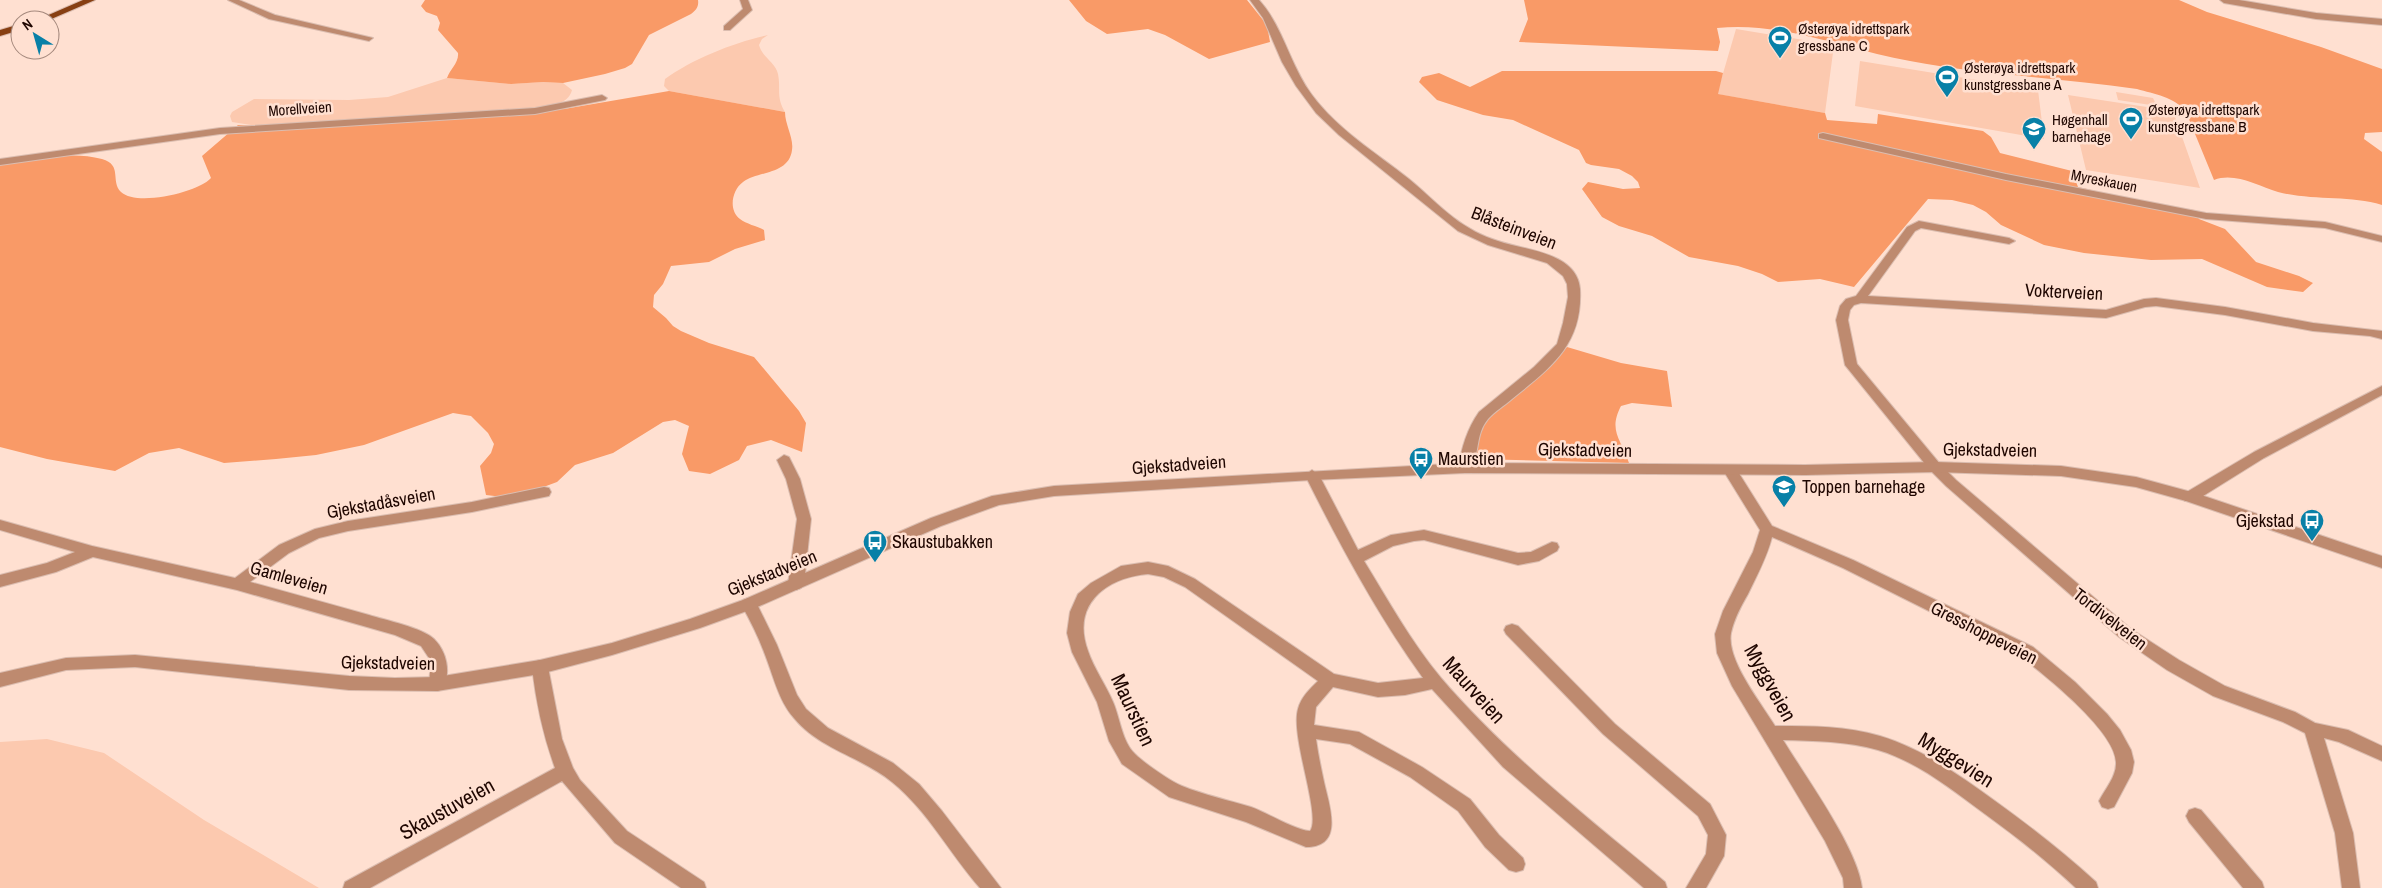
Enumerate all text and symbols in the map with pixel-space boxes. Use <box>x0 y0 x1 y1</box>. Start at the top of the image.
north arrow <box>10 10 60 60</box>
text: N <box>18 15 36 34</box>
place label: Østerøya idrettspark gressbane C <box>1798 18 1910 56</box>
sports icon: Østerøya idrettspark gressbane C <box>1767 25 1793 59</box>
place label: Østerøya idrettspark kunstgressbane A <box>1964 57 2076 95</box>
sports icon: Østerøya idrettspark kunstgressbane A <box>1934 64 1960 98</box>
street label: Morellveien <box>268 96 332 121</box>
place label: Østerøya idrettspark kunstgressbane B <box>2148 99 2260 137</box>
sports icon: Østerøya idrettspark kunstgressbane B <box>2118 106 2144 140</box>
place label: Høgenhall barnehage <box>2052 109 2111 147</box>
school or university icon: Høgenhall barnehage <box>2021 116 2047 150</box>
street label: Myreskauen <box>2069 164 2139 197</box>
street label: Blåsteinveien <box>1468 200 1560 255</box>
street label: Vokterveien <box>2024 277 2104 306</box>
street label: Gjekstadveien <box>1538 436 1632 463</box>
street label: Gjekstadveien <box>1943 436 2037 463</box>
bus stop icon: Maurstien <box>1408 446 1434 480</box>
place label: Maurstien <box>1438 446 1504 471</box>
street label: Gjekstadveien <box>1131 449 1227 480</box>
school or university icon: Toppen barnehage <box>1771 474 1797 508</box>
place label: Toppen barnehage <box>1802 474 1925 499</box>
street label: Gjekstadåsveien <box>325 481 437 524</box>
place label: Gjekstad <box>2236 508 2294 533</box>
bus stop icon: Gjekstad <box>2299 508 2325 542</box>
bus stop icon: Skaustubakken <box>862 529 888 563</box>
place label: Skaustubakken <box>892 529 993 554</box>
street label: Gjekstadveien <box>723 543 820 602</box>
street label: Gamleveien <box>247 555 331 601</box>
street label: Tordivelveien <box>2068 582 2153 655</box>
street label: Gresshoppeveien <box>1927 595 2042 670</box>
street label: Myggveien <box>1737 639 1804 727</box>
street label: Gjekstadveien <box>341 649 435 676</box>
street label: Maurveien <box>1436 650 1512 730</box>
street label: Maurstien <box>1104 669 1163 751</box>
street label: Myggevien <box>1913 725 2000 794</box>
street label: Skaustuveien <box>394 771 499 847</box>

